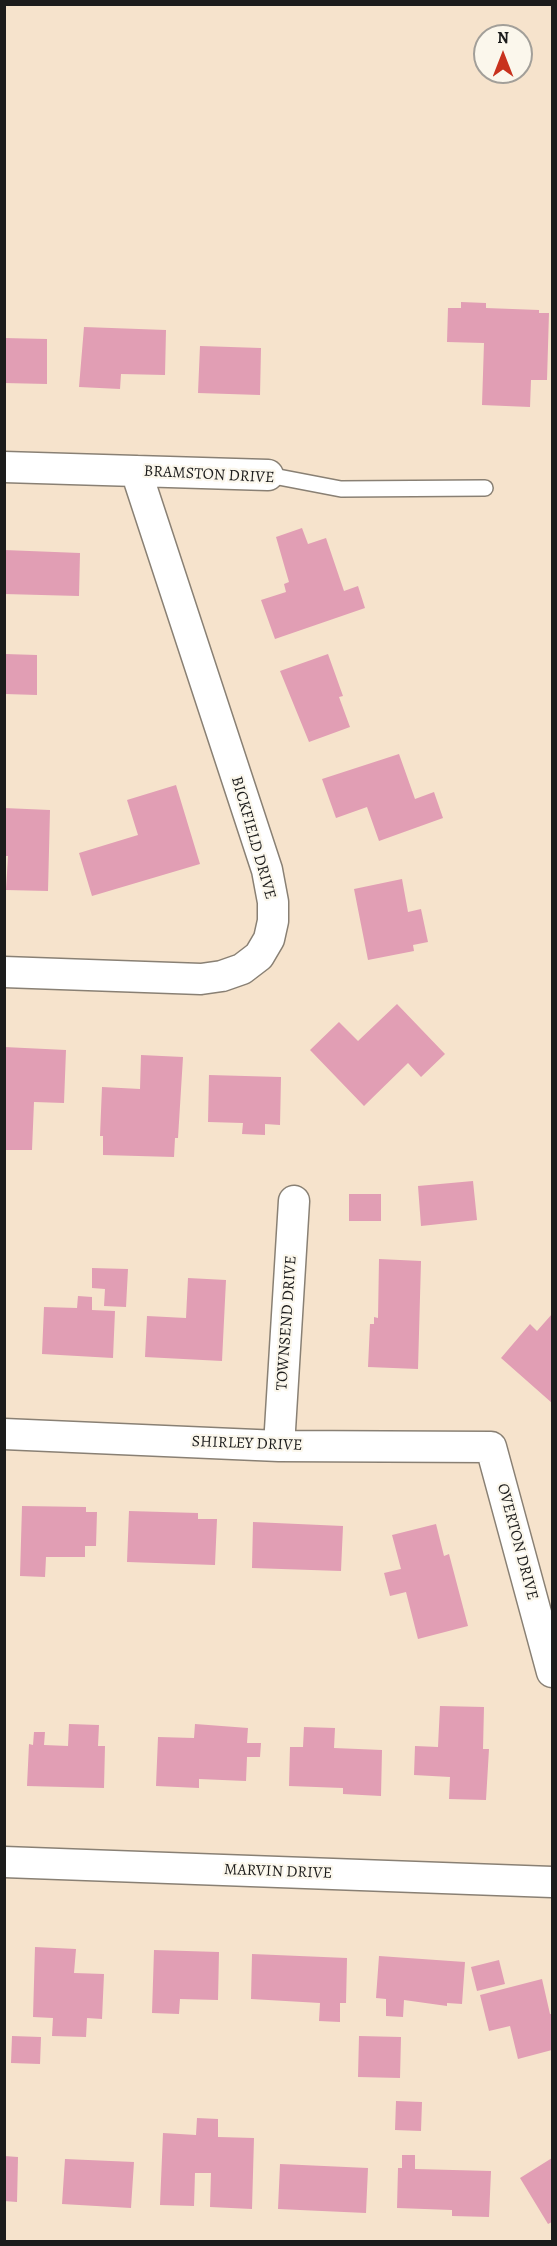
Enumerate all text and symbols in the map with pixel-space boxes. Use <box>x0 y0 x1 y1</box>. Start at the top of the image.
north arrow <box>473 24 533 84</box>
text: N <box>497 27 509 49</box>
street label: BRAMSTON DRIVE <box>143 462 275 488</box>
street label: BICKFIELD DRIVE <box>226 774 280 902</box>
street label: TOWNSEND DRIVE <box>273 1255 301 1391</box>
street label: SHIRLEY DRIVE <box>191 1432 303 1456</box>
street label: OVERTON DRIVE <box>492 1482 542 1602</box>
street label: MARVIN DRIVE <box>223 1861 333 1883</box>

